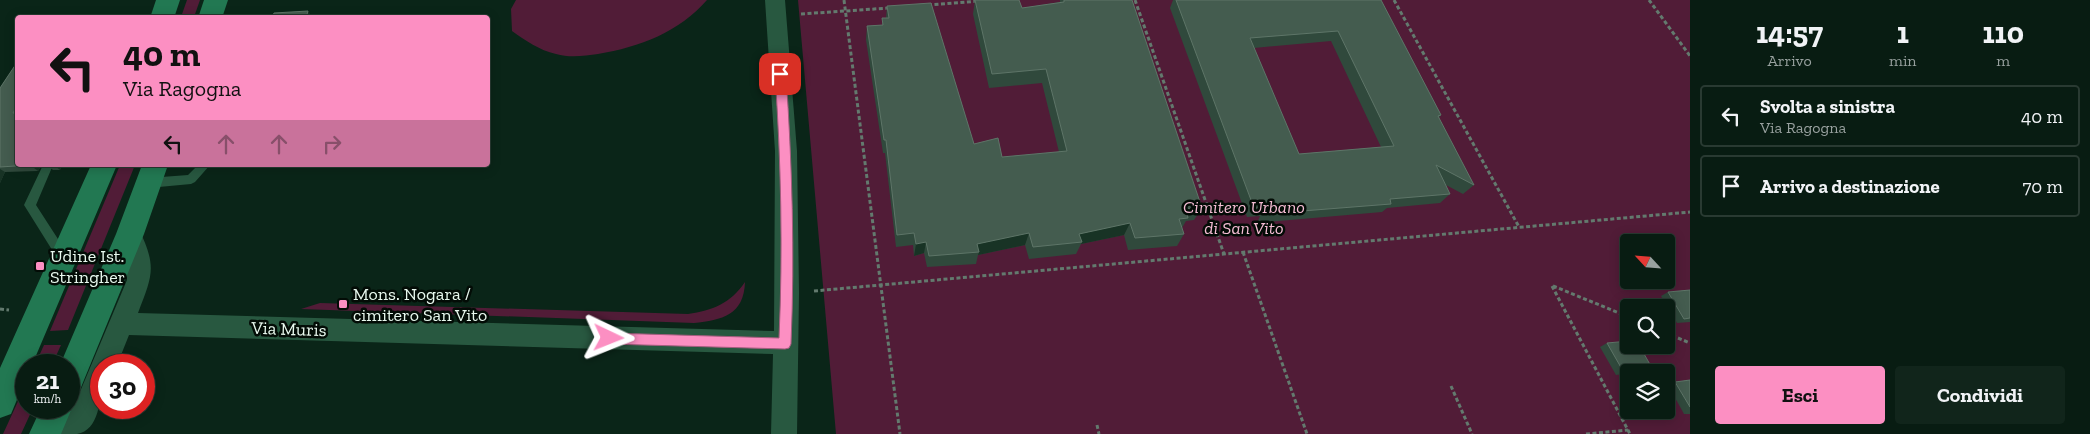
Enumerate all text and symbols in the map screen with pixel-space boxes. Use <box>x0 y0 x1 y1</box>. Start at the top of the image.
text: 14:57 <box>1756 15 1823 51</box>
text: 1 <box>1897 15 1909 51</box>
text: 110 <box>1983 15 2024 51</box>
text: 40 m <box>123 33 200 75</box>
icon: left <box>40 35 105 100</box>
text: Arrivo <box>1767 51 1812 70</box>
text: min <box>1889 51 1917 70</box>
text: m <box>1996 51 2010 70</box>
pin <box>759 53 801 95</box>
icon: arrive <box>766 60 794 88</box>
text: Via Ragogna <box>123 75 241 102</box>
text: Svolta a sinistra <box>1760 95 1895 118</box>
icon: left <box>1717 102 1745 130</box>
text: 40 m <box>2021 105 2063 128</box>
text: Via Ragogna <box>1760 118 1846 137</box>
icon: left <box>159 130 187 158</box>
icon: ahead <box>212 130 240 158</box>
icon: ahead <box>265 130 293 158</box>
icon: right <box>318 130 346 158</box>
icon: arrive <box>1717 172 1745 200</box>
text: Arrivo a destinazione <box>1760 175 1940 198</box>
text: 70 m <box>2022 175 2063 198</box>
park label: Cimitero Urbano di San Vito <box>1183 196 1305 239</box>
north arrow <box>1620 234 1675 289</box>
map controls <box>1620 234 1675 419</box>
place label: Udine Ist. Stringher <box>50 245 125 288</box>
marker: Udine Ist. Stringher <box>34 260 46 272</box>
place label: Mons. Nogara / cimitero San Vito <box>353 283 487 326</box>
marker: Mons. Nogara / cimitero San Vito <box>337 298 349 310</box>
button: search <box>1620 299 1675 354</box>
position arrow <box>582 311 634 363</box>
street label: Via Muris <box>250 317 327 341</box>
speed limit sign: 30 <box>90 354 155 419</box>
button: layers <box>1620 364 1675 419</box>
text: 21 <box>36 365 59 395</box>
button: Esci <box>1715 366 1885 424</box>
button: Condividi <box>1895 366 2065 424</box>
text: km/h <box>34 392 61 406</box>

